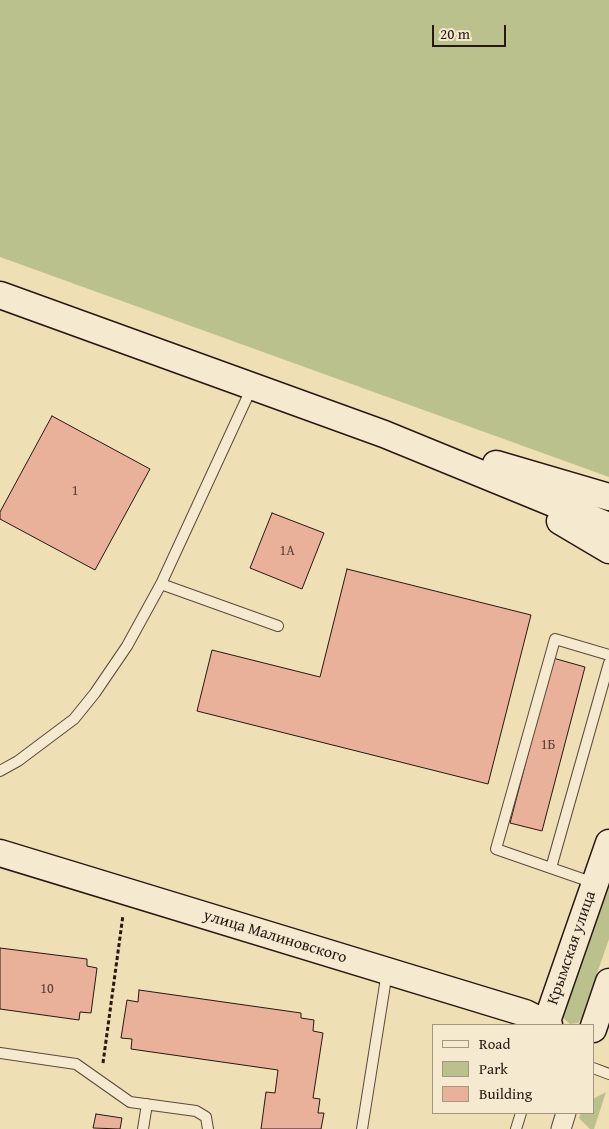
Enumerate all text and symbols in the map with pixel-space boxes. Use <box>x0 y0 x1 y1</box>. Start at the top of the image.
scale bar <box>434 15 508 47</box>
text: 20 m <box>440 23 470 44</box>
house number: 1 <box>72 483 78 499</box>
house number: 1А <box>279 543 295 559</box>
house number: 1Б <box>541 737 555 753</box>
street label: Крымская улица <box>544 889 600 1007</box>
street label: улица Малиновского <box>201 906 349 968</box>
house number: 10 <box>40 981 54 997</box>
legend <box>432 1024 594 1114</box>
text: Road <box>479 1033 510 1054</box>
text: Park <box>479 1058 508 1079</box>
text: Building <box>479 1083 532 1104</box>

